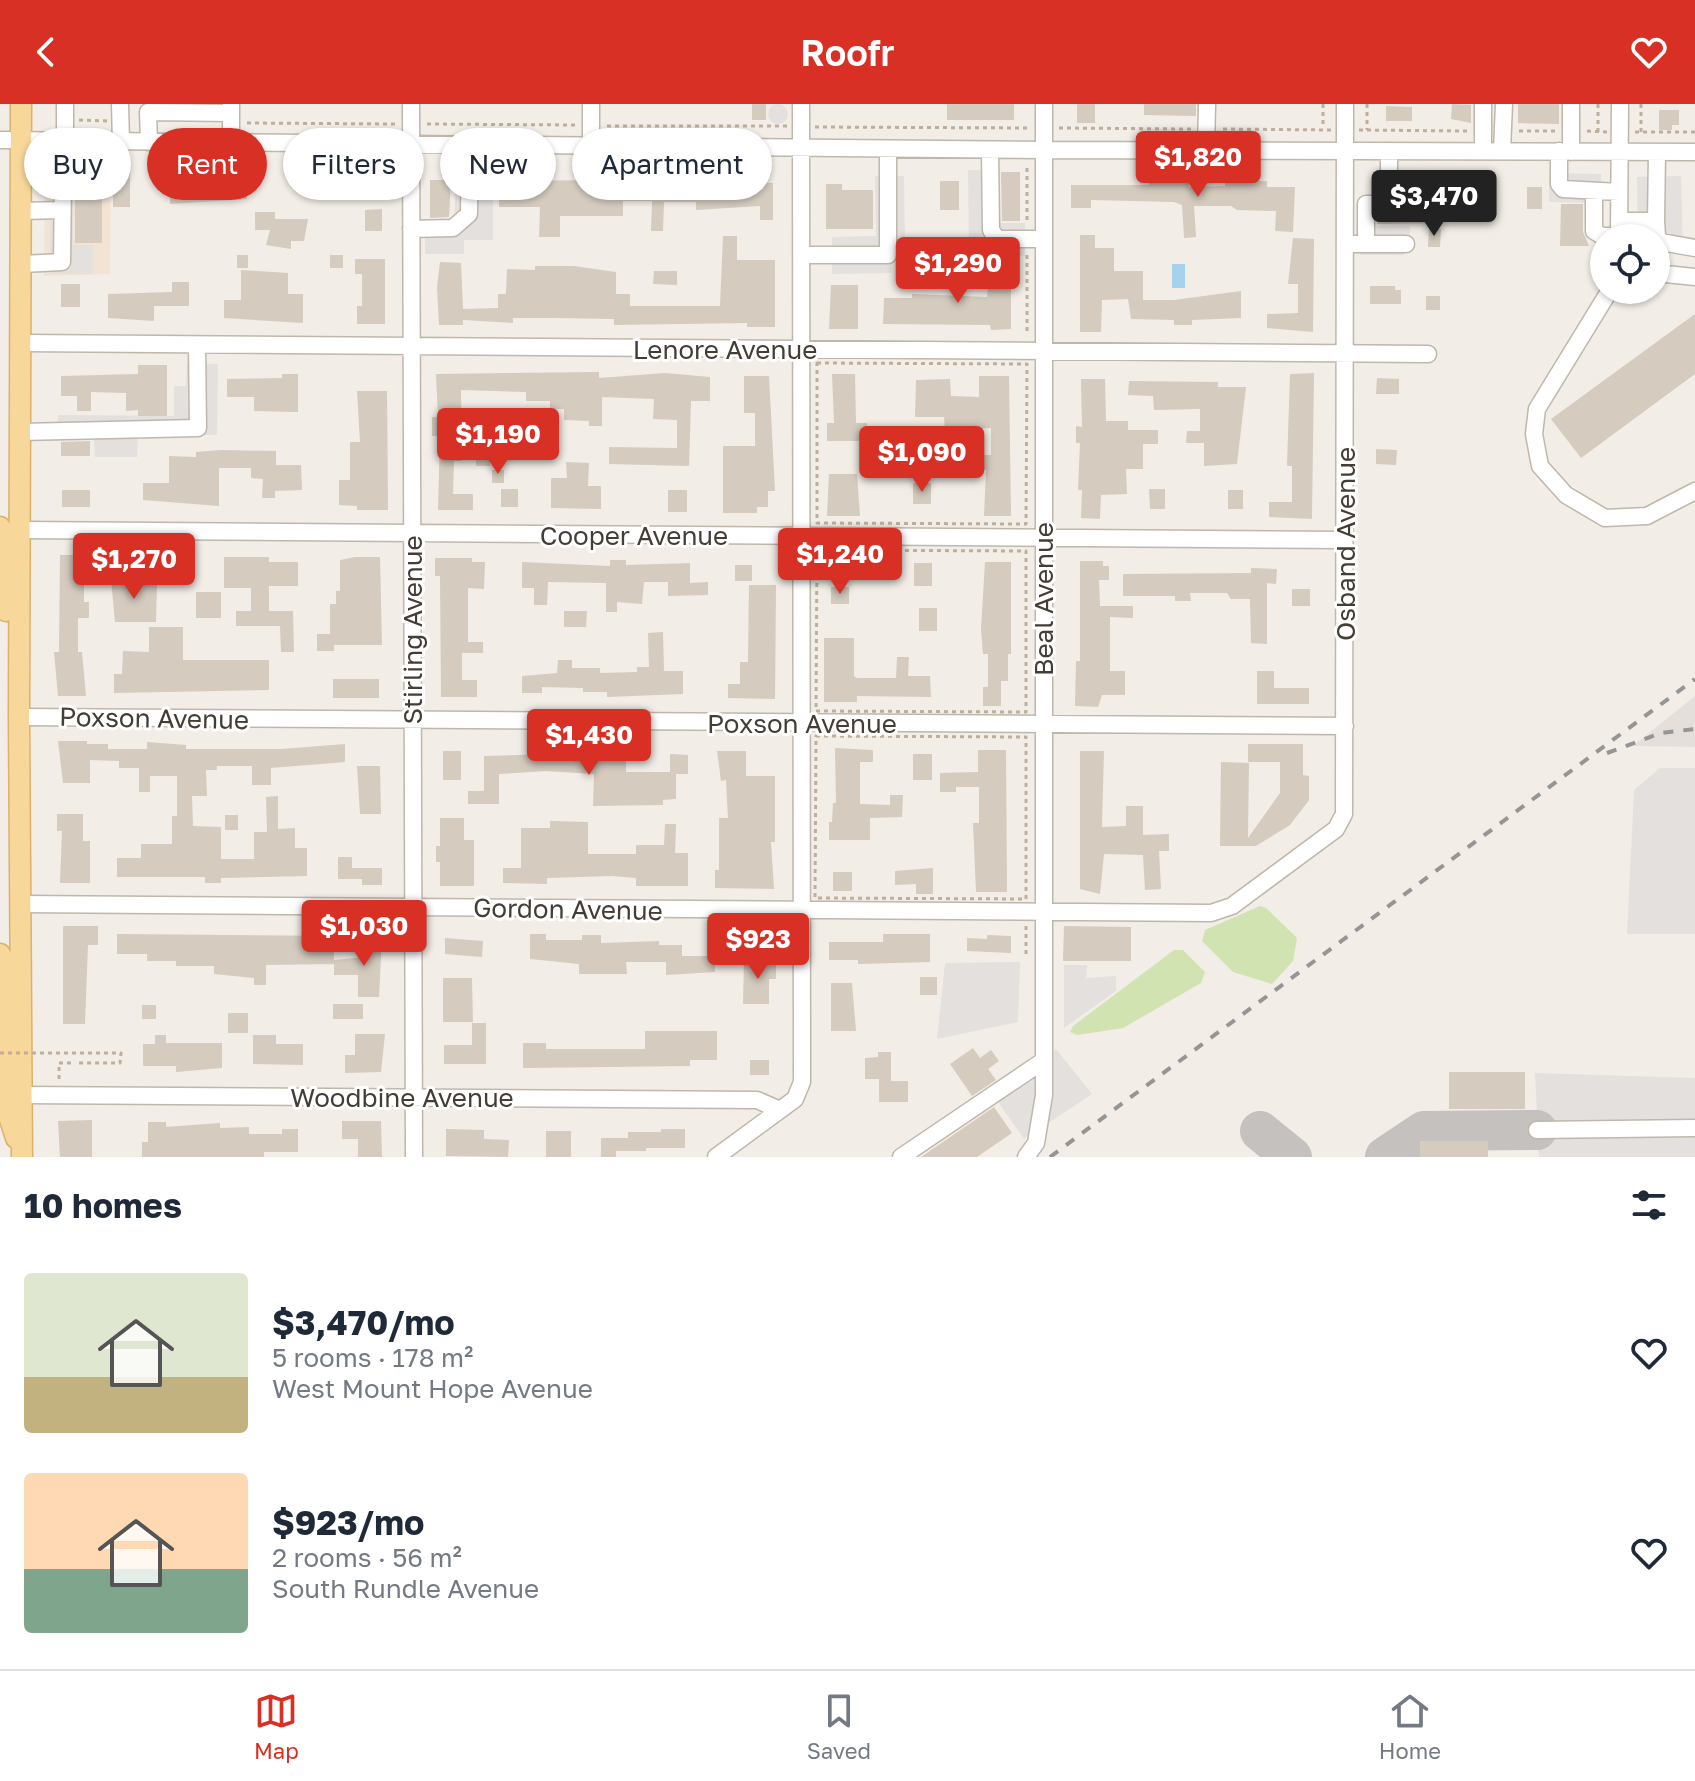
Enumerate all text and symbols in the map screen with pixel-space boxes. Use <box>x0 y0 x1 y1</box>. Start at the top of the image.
icon: back <box>24 30 68 74</box>
icon: heart <box>1627 30 1671 74</box>
text: Roofr <box>800 31 895 74</box>
chip: Buy <box>24 128 131 200</box>
chip: Rent <box>147 128 267 200</box>
chip: Filters <box>283 128 424 200</box>
chip: New <box>440 128 556 200</box>
chip: Apartment <box>572 128 772 200</box>
pin: $1,820 <box>1133 131 1263 199</box>
text: $1,820 <box>1154 141 1242 172</box>
pin: $3,470 <box>1369 170 1499 238</box>
text: $3,470 <box>1390 180 1478 211</box>
map controls <box>1590 224 1670 304</box>
button: locate <box>1590 224 1670 304</box>
pin: $1,290 <box>893 237 1023 305</box>
text: $1,290 <box>914 247 1002 278</box>
street label: Lenore Avenue <box>633 334 817 365</box>
pin: $1,190 <box>433 408 563 476</box>
text: $1,190 <box>455 418 541 449</box>
pin: $1,090 <box>857 426 987 494</box>
text: $1,090 <box>877 436 967 467</box>
street label: Osband Avenue <box>1330 447 1361 641</box>
street label: Cooper Avenue <box>540 520 728 551</box>
street label: Beal Avenue <box>1028 522 1059 676</box>
pin: $1,240 <box>775 528 905 596</box>
pin: $1,270 <box>69 533 199 601</box>
street label: Stirling Avenue <box>397 535 428 725</box>
text: $1,240 <box>796 538 884 569</box>
text: $1,270 <box>91 543 177 574</box>
street label: Poxson Avenue <box>59 701 249 735</box>
street label: Poxson Avenue <box>707 708 897 739</box>
pin: $1,430 <box>524 709 654 777</box>
text: $1,430 <box>545 719 633 750</box>
street label: Gordon Avenue <box>473 892 663 926</box>
pin: $1,030 <box>299 900 429 968</box>
text: $1,030 <box>320 910 408 941</box>
pin: $923 <box>711 913 805 981</box>
text: $923 <box>725 923 791 954</box>
street label: Woodbine Avenue <box>290 1082 514 1113</box>
icon: filters <box>1627 1183 1671 1227</box>
text: 10 homes <box>24 1185 182 1225</box>
text: $3,470/mo <box>272 1302 455 1342</box>
icon: home <box>88 1305 184 1401</box>
icon: heart <box>1627 1331 1671 1375</box>
text: 5 rooms · 178 m² <box>272 1342 473 1373</box>
text: West Mount Hope Avenue <box>272 1373 593 1404</box>
text: $923/mo <box>272 1502 424 1542</box>
icon: home <box>88 1505 184 1601</box>
icon: heart <box>1627 1531 1671 1575</box>
text: 2 rooms · 56 m² <box>272 1542 462 1573</box>
text: South Rundle Avenue <box>272 1573 539 1604</box>
tab: Map <box>254 1689 299 1764</box>
tab: Saved <box>807 1689 871 1764</box>
tab: Home <box>1379 1689 1441 1764</box>

